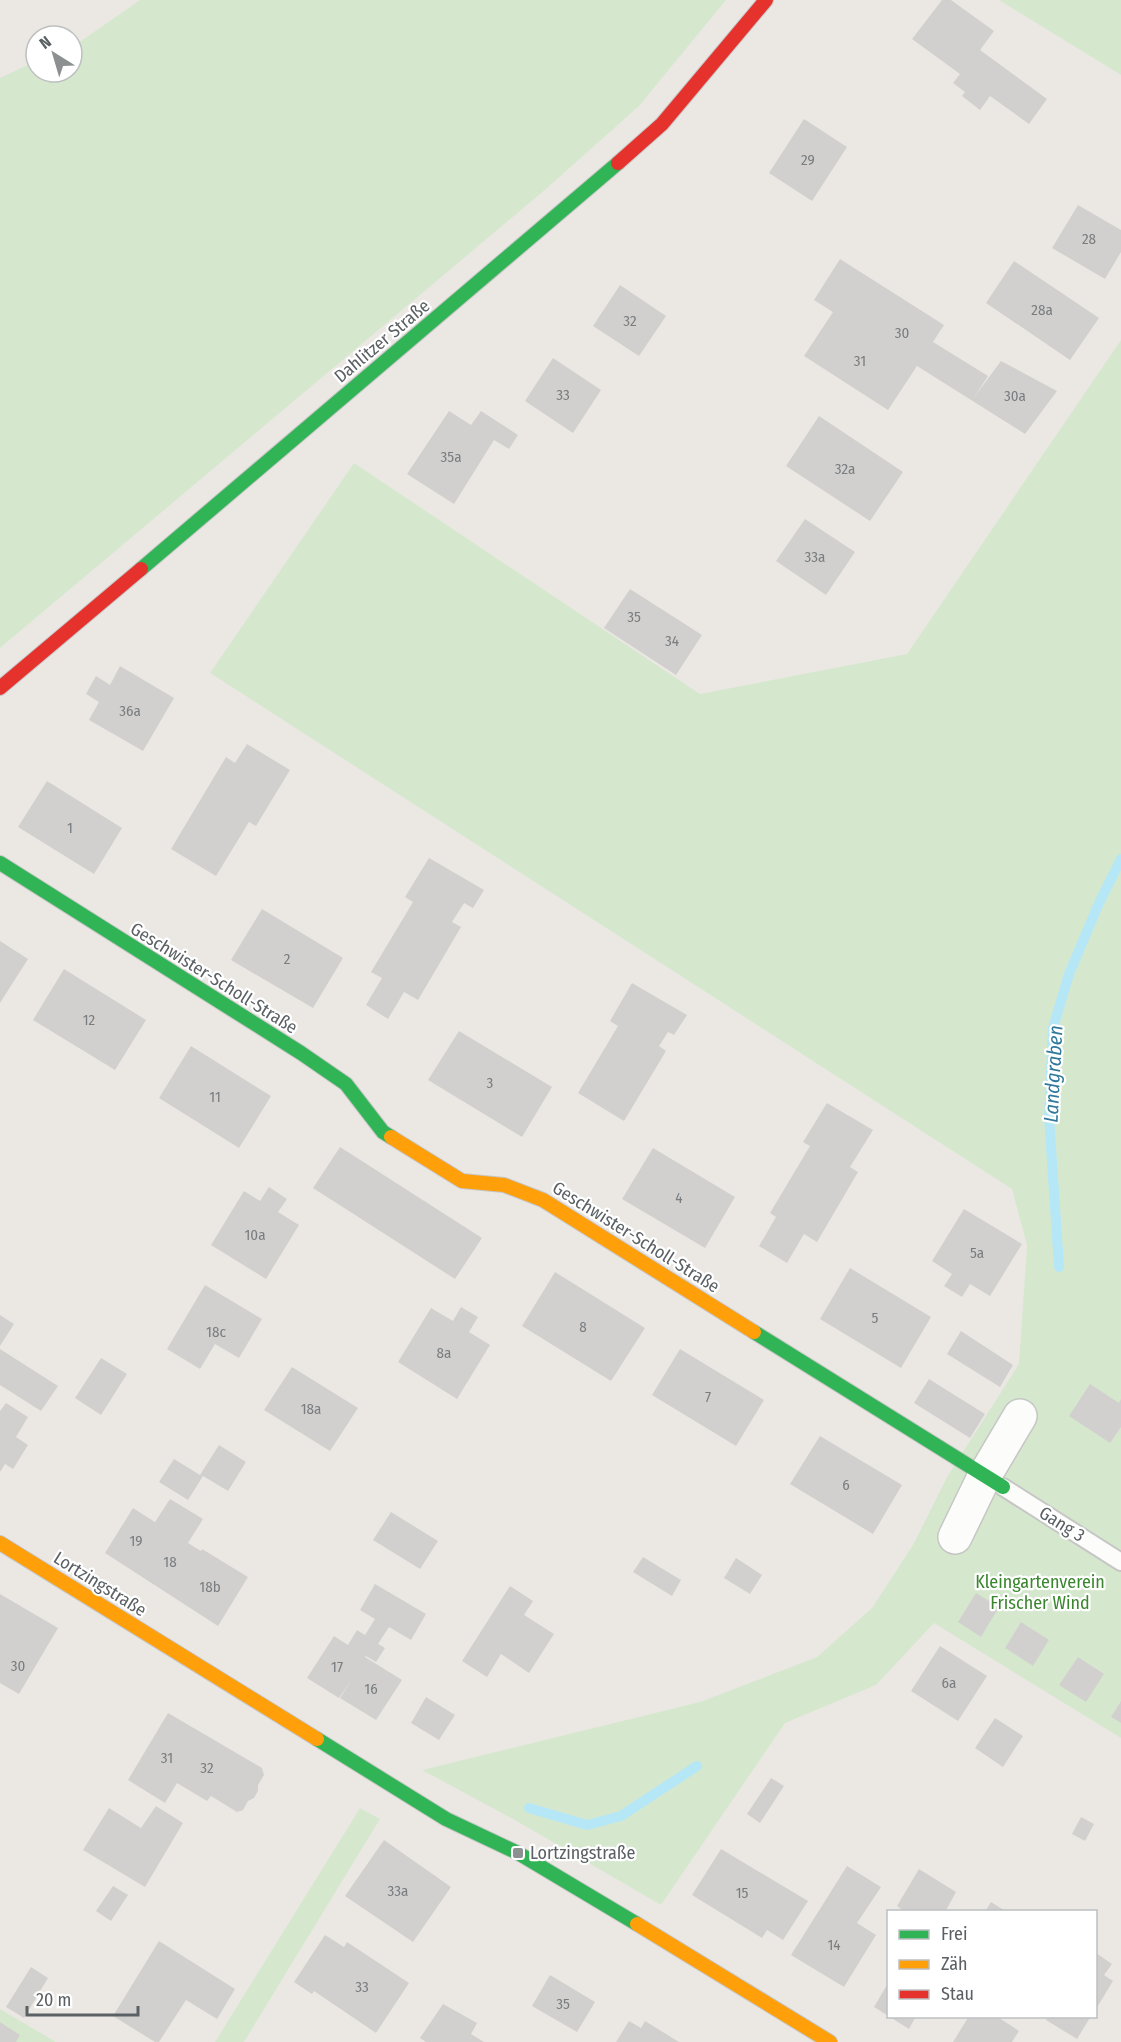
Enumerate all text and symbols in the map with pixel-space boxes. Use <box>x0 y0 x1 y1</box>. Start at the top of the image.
north arrow <box>24 24 84 84</box>
text: N <box>36 32 55 53</box>
house number: 29 <box>801 151 815 169</box>
house number: 28 <box>1082 230 1096 248</box>
street label: Dahlitzer Straße <box>330 295 434 387</box>
house number: 28a <box>1031 301 1053 319</box>
house number: 32 <box>623 312 637 330</box>
house number: 30 <box>895 324 909 342</box>
house number: 31 <box>854 352 866 370</box>
house number: 33 <box>556 386 570 404</box>
house number: 30a <box>1004 387 1026 405</box>
house number: 35a <box>440 448 462 466</box>
house number: 32a <box>835 460 855 478</box>
house number: 33a <box>805 548 825 566</box>
house number: 35 <box>627 608 641 626</box>
house number: 34 <box>665 632 679 650</box>
house number: 36a <box>119 702 141 720</box>
house number: 1 <box>67 819 73 837</box>
street label: Geschwister-Scholl-Straße <box>126 918 302 1038</box>
house number: 2 <box>284 950 291 968</box>
house number: 12 <box>83 1011 96 1029</box>
water label: Landgraben <box>1038 1025 1068 1123</box>
house number: 3 <box>487 1074 494 1092</box>
house number: 11 <box>209 1088 221 1106</box>
street label: Geschwister-Scholl-Straße <box>548 1177 724 1297</box>
house number: 4 <box>675 1189 683 1207</box>
house number: 10a <box>244 1226 266 1244</box>
house number: 5a <box>970 1244 984 1262</box>
house number: 5 <box>872 1309 879 1327</box>
house number: 8 <box>579 1318 587 1336</box>
house number: 18c <box>206 1323 226 1341</box>
house number: 8a <box>437 1344 451 1362</box>
house number: 7 <box>705 1388 711 1406</box>
house number: 18a <box>301 1400 321 1418</box>
house number: 6 <box>842 1476 850 1494</box>
street label: Gang 3 <box>1035 1502 1089 1546</box>
house number: 19 <box>129 1532 143 1550</box>
street label: Lortzingstraße <box>50 1547 151 1621</box>
house number: 18 <box>163 1553 177 1571</box>
park label: Kleingartenverein Frischer Wind <box>975 1571 1105 1614</box>
house number: 18b <box>199 1578 221 1596</box>
house number: 30 <box>11 1657 25 1675</box>
house number: 17 <box>331 1658 343 1676</box>
house number: 6a <box>942 1674 956 1692</box>
house number: 16 <box>364 1680 378 1698</box>
house number: 31 <box>161 1749 173 1767</box>
house number: 32 <box>200 1759 214 1777</box>
place label: Lortzingstraße <box>530 1842 635 1864</box>
marker: Lortzingstraße <box>511 1846 525 1860</box>
house number: 33a <box>388 1882 408 1900</box>
house number: 15 <box>736 1884 748 1902</box>
legend <box>887 1910 1097 2018</box>
text: Frei <box>941 1923 967 1945</box>
house number: 14 <box>827 1936 841 1954</box>
text: Zäh <box>941 1953 968 1975</box>
house number: 33 <box>355 1978 369 1996</box>
scale bar <box>27 1979 138 2017</box>
text: Stau <box>941 1983 974 2005</box>
text: 20 m <box>36 1989 71 2011</box>
house number: 35 <box>556 1995 570 2013</box>

